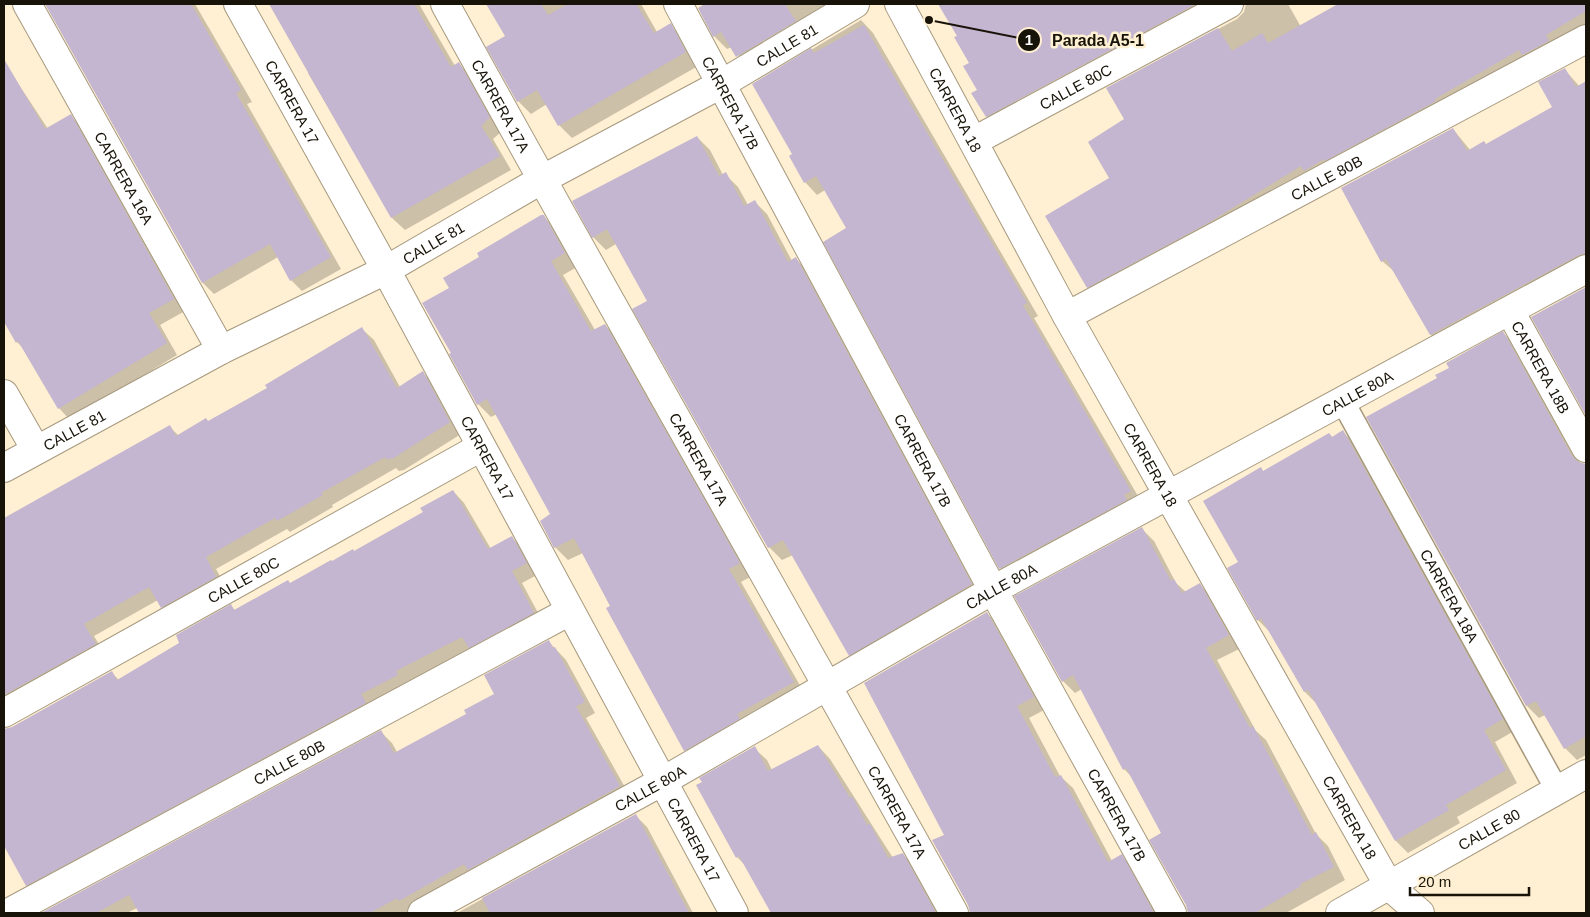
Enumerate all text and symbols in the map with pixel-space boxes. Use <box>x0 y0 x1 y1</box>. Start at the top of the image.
street label: CALLE 81 <box>753 20 820 70</box>
callout: Parada A5-1 <box>1017 25 1154 56</box>
text: 1 <box>1025 31 1033 48</box>
text: Parada A5-1 <box>1052 32 1144 49</box>
street label: CARRERA 17B <box>699 53 763 152</box>
street label: CARRERA 17A <box>469 56 534 155</box>
street label: CARRERA 17 <box>262 57 323 147</box>
street label: CALLE 80C <box>1036 60 1114 113</box>
street label: CARRERA 18 <box>926 64 986 155</box>
street label: CARRERA 16A <box>92 128 157 227</box>
street label: CALLE 80B <box>1288 152 1365 204</box>
street label: CALLE 81 <box>399 218 467 267</box>
street label: CARRERA 18B <box>1509 318 1574 416</box>
street label: CALLE 80A <box>1318 367 1396 419</box>
street label: CALLE 81 <box>40 406 108 454</box>
street label: CARRERA 17A <box>666 410 732 508</box>
street label: CARRERA 17B <box>891 411 955 510</box>
street label: CARRERA 17 <box>458 413 517 503</box>
street label: CARRERA 18 <box>1121 420 1181 509</box>
street label: CARRERA 18A <box>1417 546 1482 645</box>
street label: CALLE 80C <box>205 553 282 606</box>
street label: CALLE 80A <box>963 560 1039 613</box>
street label: CALLE 80B <box>250 736 328 788</box>
street label: CALLE 80A <box>612 761 688 814</box>
street label: CARRERA 17A <box>865 762 930 861</box>
street label: CARRERA 17B <box>1085 765 1150 864</box>
street label: CARRERA 18 <box>1320 772 1381 862</box>
street label: CARRERA 17 <box>665 794 724 885</box>
street label: CALLE 80 <box>1455 805 1523 853</box>
scale bar <box>1410 864 1529 896</box>
text: 20 m <box>1418 873 1451 890</box>

